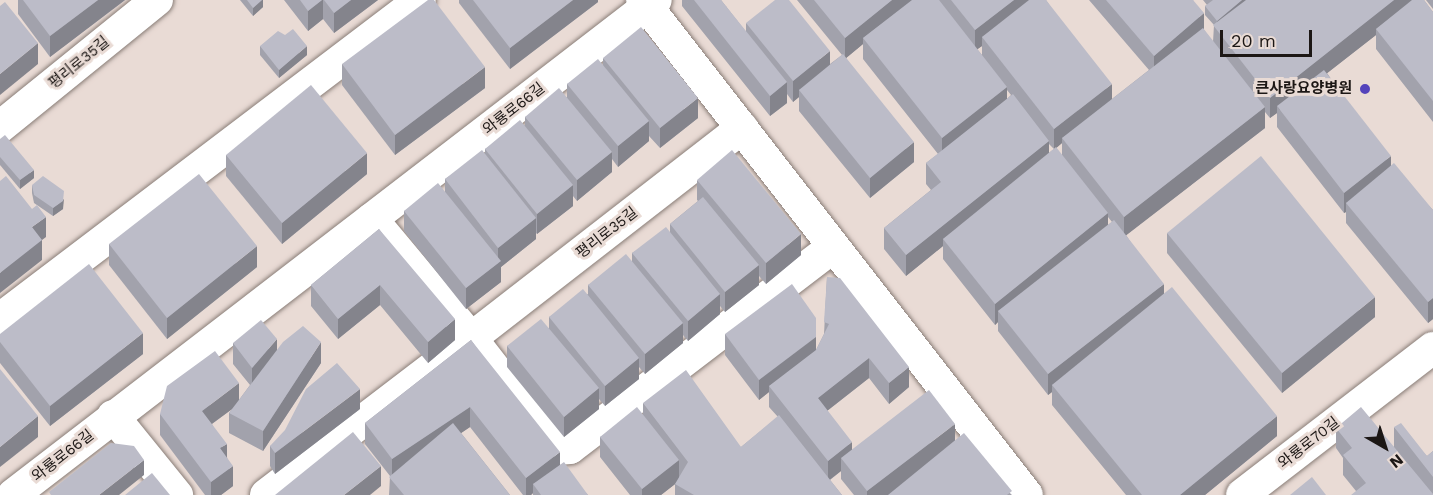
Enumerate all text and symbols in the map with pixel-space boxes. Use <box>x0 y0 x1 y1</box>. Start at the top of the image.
scale bar <box>1223 18 1314 56</box>
text: 20 m <box>1231 30 1276 51</box>
street label: 평리로35길 <box>45 33 113 93</box>
street label: 와룡로66길 <box>480 79 548 139</box>
place label: 큰사랑요양병원 <box>1255 80 1352 98</box>
marker: 큰사랑요양병원 <box>1356 80 1374 98</box>
street label: 평리로35길 <box>573 204 641 262</box>
street label: 와룡로70길 <box>1275 414 1343 472</box>
north arrow <box>1355 417 1415 477</box>
street label: 와룡로66길 <box>29 426 97 486</box>
text: N <box>1386 450 1407 472</box>

